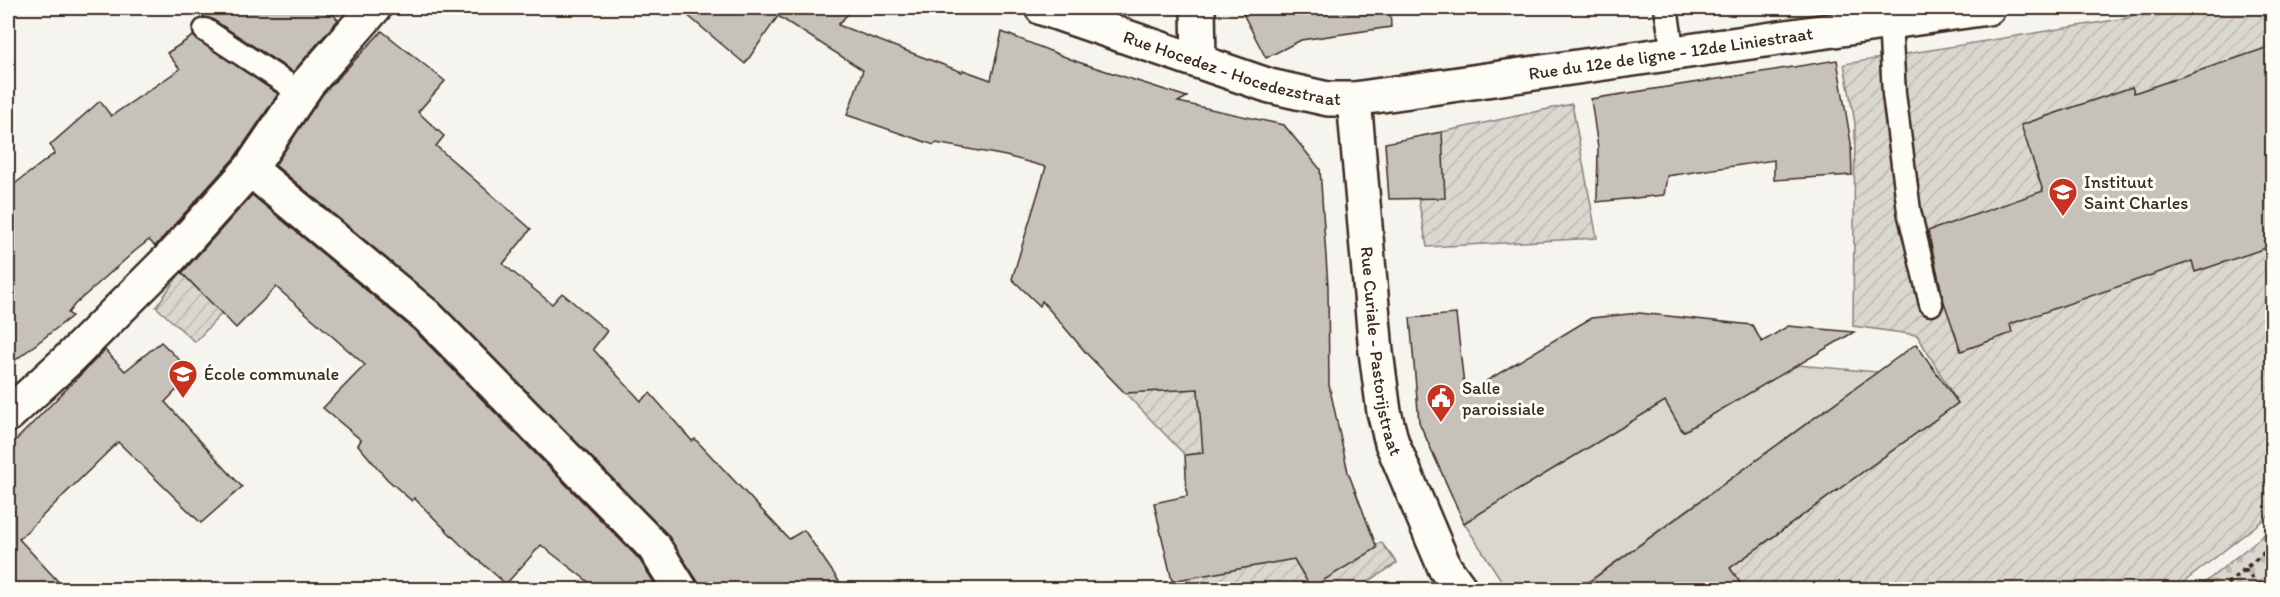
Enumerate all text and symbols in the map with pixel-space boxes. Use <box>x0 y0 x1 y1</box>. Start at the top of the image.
street label: Rue du 12e de ligne - 12de Liniestraat <box>1527 22 1815 85</box>
street label: Rue Hocedez - Hocedezstraat <box>1120 26 1341 110</box>
place label: Instituut Saint Charles <box>2084 171 2188 214</box>
school or university icon: Instituut Saint Charles <box>2047 176 2079 218</box>
street label: Rue Curiale - Pastorijstraat <box>1356 246 1407 459</box>
school or university icon: École communale <box>167 358 199 400</box>
place label: École communale <box>204 363 339 385</box>
place label: Salle paroissiale <box>1462 377 1545 420</box>
public building icon: Salle paroissiale <box>1425 382 1457 424</box>

